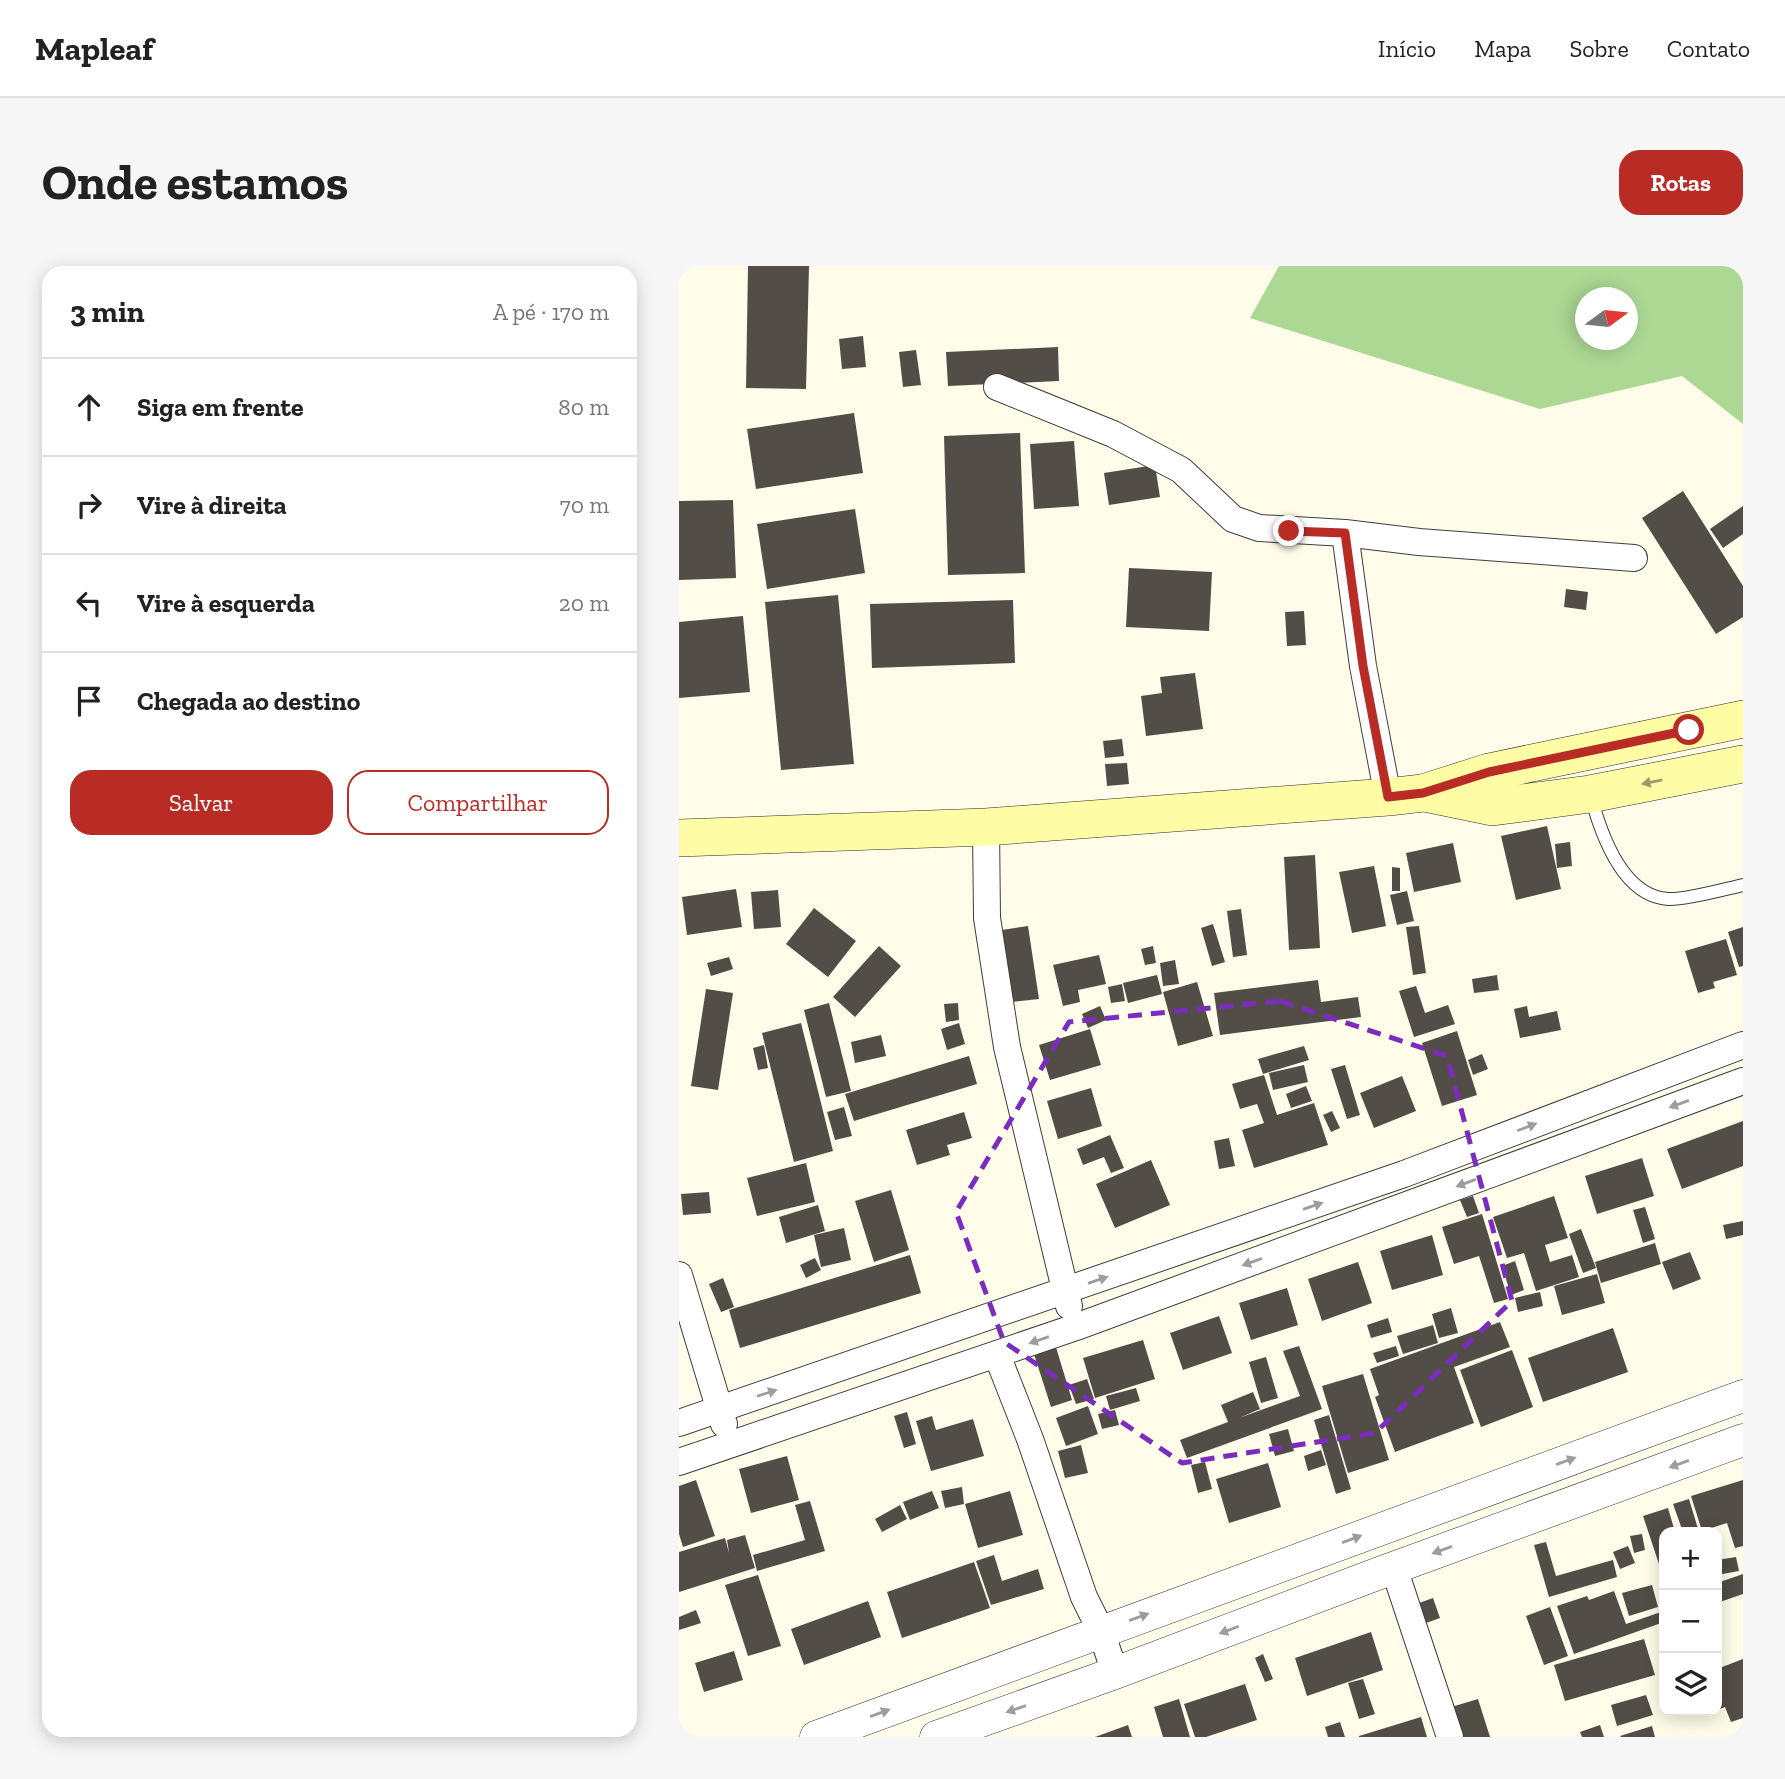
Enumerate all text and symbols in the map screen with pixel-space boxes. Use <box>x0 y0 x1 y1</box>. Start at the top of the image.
text: Mapleaf <box>35 29 153 68</box>
text: Início <box>1378 34 1436 63</box>
text: Mapa <box>1474 34 1531 63</box>
text: Sobre <box>1569 34 1629 63</box>
text: Contato <box>1667 34 1750 63</box>
button: Rotas <box>1619 150 1743 215</box>
text: Onde estamos <box>42 153 348 212</box>
north arrow <box>1575 287 1638 350</box>
text: 3 min <box>70 294 145 330</box>
text: A pé · 170 m <box>493 298 609 326</box>
icon: ahead <box>70 388 108 426</box>
text: Siga em frente <box>137 391 304 423</box>
text: 80 m <box>558 393 609 421</box>
icon: right <box>70 486 108 524</box>
text: Vire à direita <box>137 489 287 521</box>
text: 70 m <box>560 491 609 519</box>
route end <box>1273 515 1304 546</box>
icon: left <box>70 584 108 622</box>
text: Vire à esquerda <box>137 587 315 619</box>
text: 20 m <box>559 589 609 617</box>
icon: arrive <box>70 682 108 720</box>
text: Chegada ao destino <box>137 685 360 717</box>
route start <box>1673 714 1704 745</box>
button: Salvar <box>70 770 333 835</box>
button: Compartilhar <box>347 770 609 835</box>
one-way arrow <box>1641 776 1663 787</box>
one-way arrow <box>1668 1099 1689 1110</box>
one-way arrow <box>1516 1122 1537 1133</box>
one-way arrow <box>1455 1178 1476 1189</box>
one-way arrow <box>1303 1200 1324 1211</box>
one-way arrow <box>1242 1257 1263 1268</box>
one-way arrow <box>1088 1274 1109 1285</box>
one-way arrow <box>1028 1335 1049 1346</box>
one-way arrow <box>756 1387 777 1398</box>
one-way arrow <box>1555 1455 1576 1466</box>
one-way arrow <box>1668 1459 1689 1470</box>
map controls <box>1659 1527 1722 1716</box>
button: + <box>1659 1527 1722 1590</box>
one-way arrow <box>1342 1533 1363 1544</box>
one-way arrow <box>1432 1545 1453 1556</box>
button: − <box>1659 1590 1722 1653</box>
one-way arrow <box>1128 1612 1149 1623</box>
one-way arrow <box>1219 1625 1240 1636</box>
button: layers <box>1659 1653 1722 1716</box>
one-way arrow <box>1005 1703 1026 1714</box>
one-way arrow <box>869 1708 890 1719</box>

